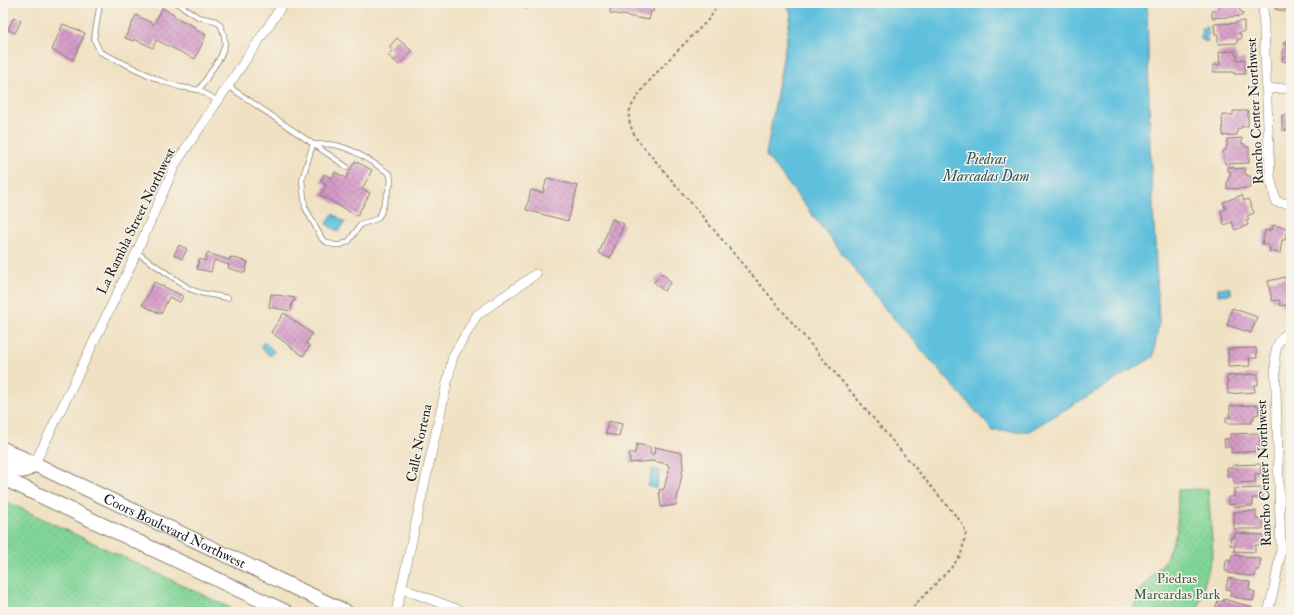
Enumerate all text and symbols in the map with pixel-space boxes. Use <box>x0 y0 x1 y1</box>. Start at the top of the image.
street label: Rancho Center Northwest <box>1243 37 1267 185</box>
street label: La Rambla Street Northwest <box>93 145 179 297</box>
water label: Piedras Marcadas Dam <box>942 150 1029 186</box>
street label: Rancho Center Northwest <box>1253 399 1275 547</box>
street label: Calle Nortena <box>402 402 436 484</box>
street label: Coors Boulevard Northwest <box>101 489 249 572</box>
park label: Piedras Marcardas Park <box>1134 570 1221 603</box>

